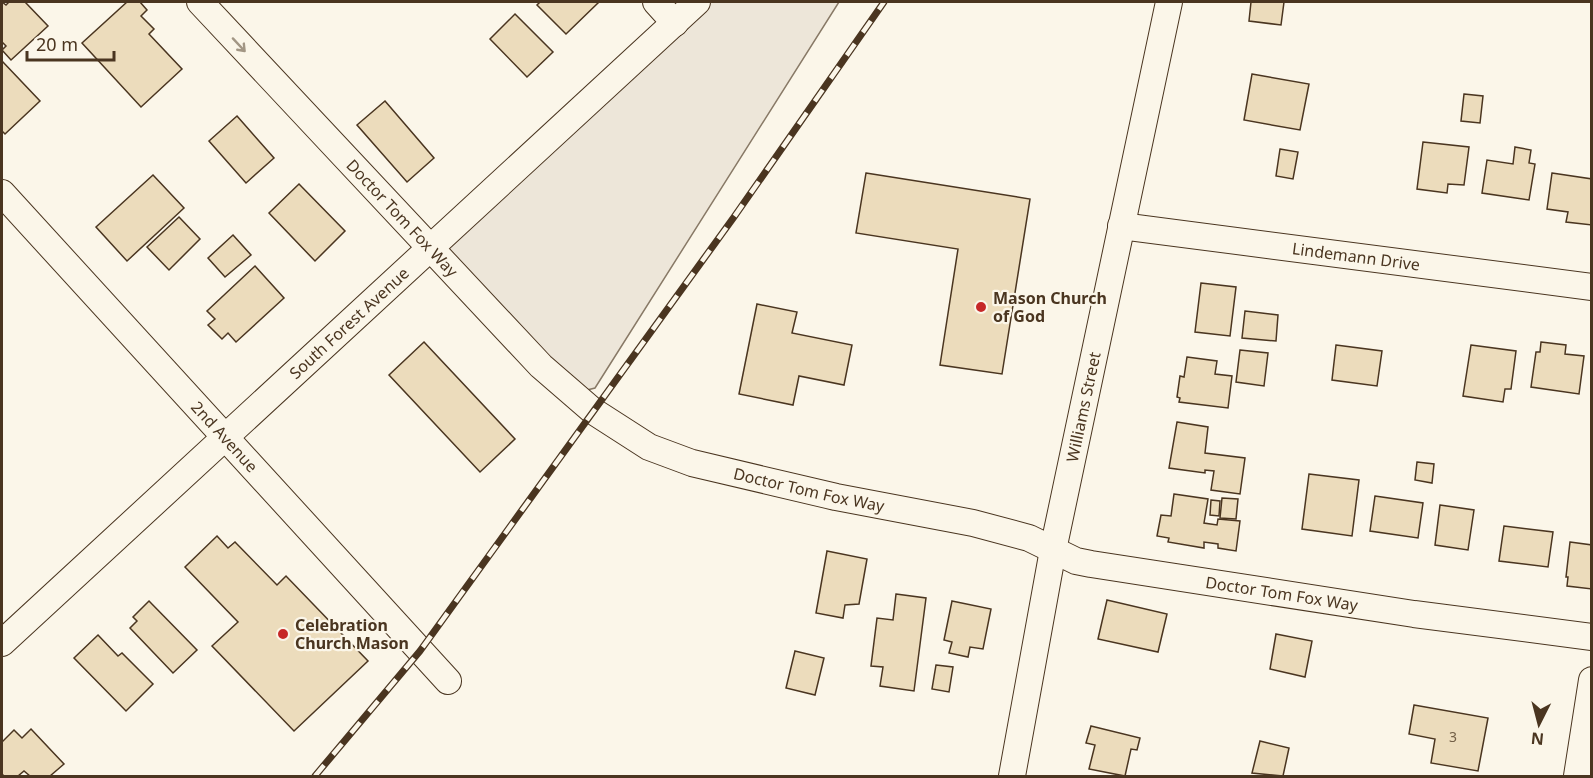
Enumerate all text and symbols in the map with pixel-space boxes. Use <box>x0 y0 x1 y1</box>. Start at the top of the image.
scale bar <box>27 24 114 62</box>
text: 20 m <box>36 32 78 56</box>
one-way arrow <box>232 37 247 52</box>
street label: Doctor Tom Fox Way <box>342 154 464 282</box>
street label: Lindemann Drive <box>1291 237 1421 276</box>
street label: South Forest Avenue <box>284 262 414 384</box>
place label: Mason Church of God <box>993 287 1107 327</box>
marker: Mason Church of God <box>974 300 988 314</box>
street label: Williams Street <box>1061 350 1106 464</box>
street label: 2nd Avenue <box>186 396 263 477</box>
street label: Doctor Tom Fox Way <box>731 462 887 517</box>
street label: Doctor Tom Fox Way <box>1204 571 1360 616</box>
place label: Celebration Church Mason <box>295 614 409 654</box>
marker: Celebration Church Mason <box>276 627 290 641</box>
north arrow <box>1509 694 1569 754</box>
house number: 3 <box>1449 727 1457 746</box>
text: N <box>1530 727 1545 751</box>

